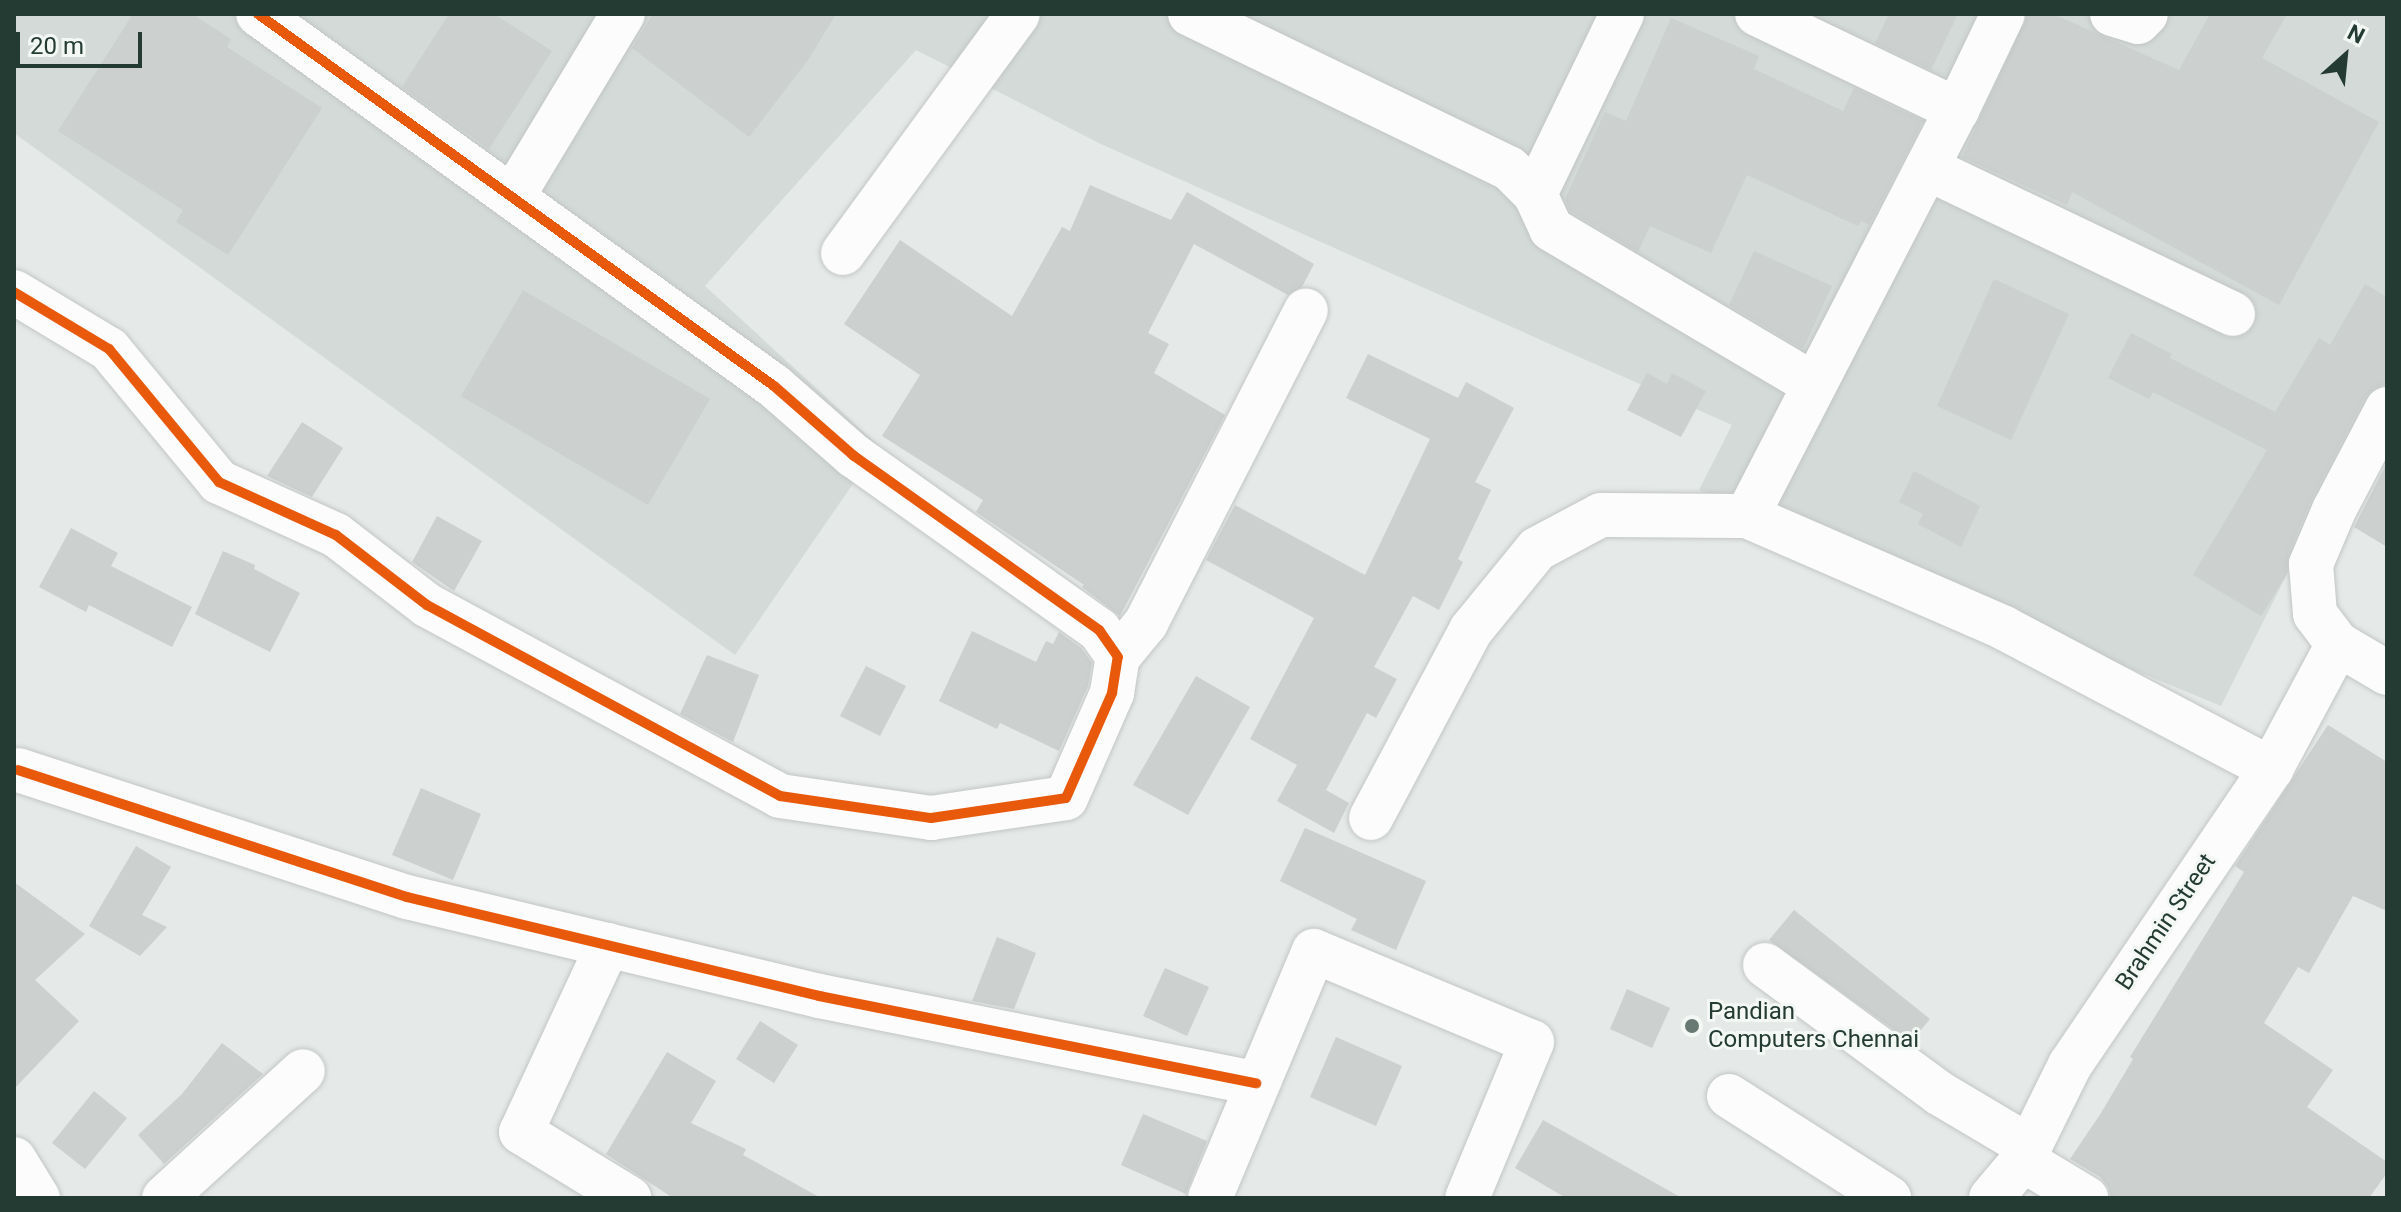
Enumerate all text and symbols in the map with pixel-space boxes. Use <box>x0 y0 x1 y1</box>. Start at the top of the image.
scale bar <box>20 16 146 66</box>
north arrow <box>2305 16 2385 96</box>
text: N <box>2344 20 2369 49</box>
text: 20 m <box>30 32 84 60</box>
street label: Brahmin Street <box>2110 848 2222 996</box>
place label: Pandian Computers Chennai <box>1708 998 1919 1054</box>
marker: Pandian Computers Chennai <box>1683 1017 1701 1035</box>

